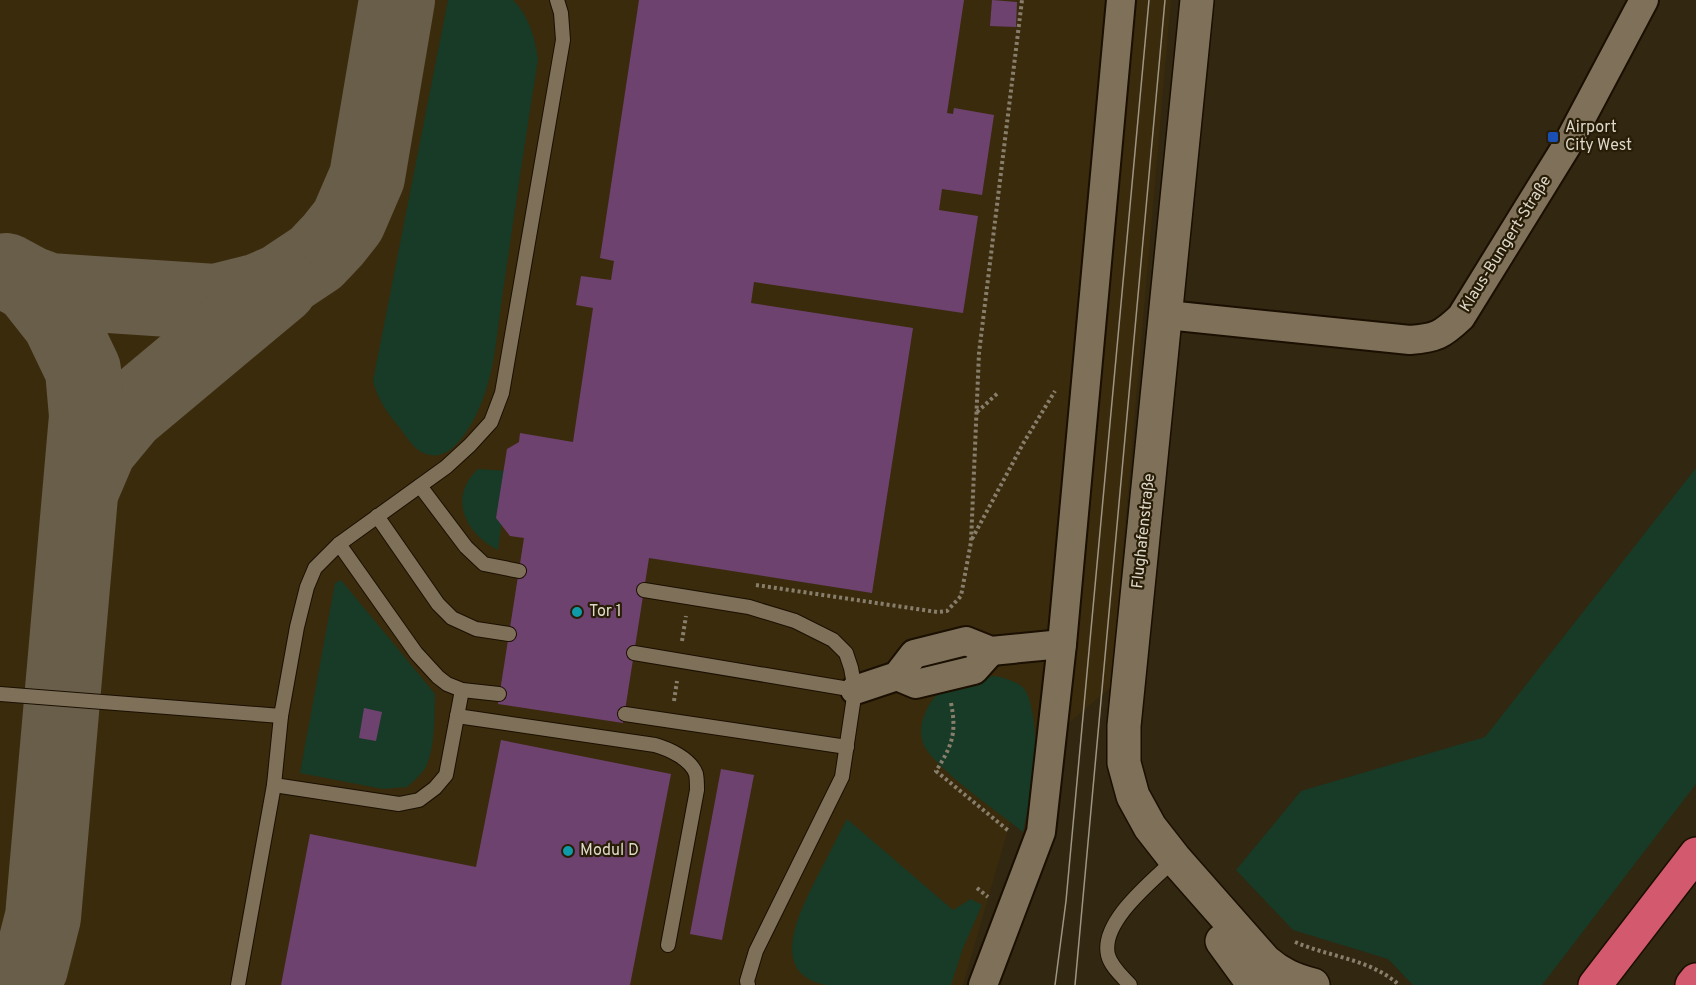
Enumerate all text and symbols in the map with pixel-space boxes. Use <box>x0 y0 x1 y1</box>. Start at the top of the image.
place label: Airport City West <box>1565 118 1632 156</box>
marker: Airport City West <box>1546 130 1560 144</box>
street label: Klaus-Bungert-Straße <box>1456 172 1556 316</box>
street label: Flughafenstraße <box>1128 472 1160 590</box>
place label: Tor 1 <box>589 602 622 622</box>
marker: Tor 1 <box>570 605 584 619</box>
place label: Modul D <box>580 841 639 861</box>
marker: Modul D <box>561 844 575 858</box>

